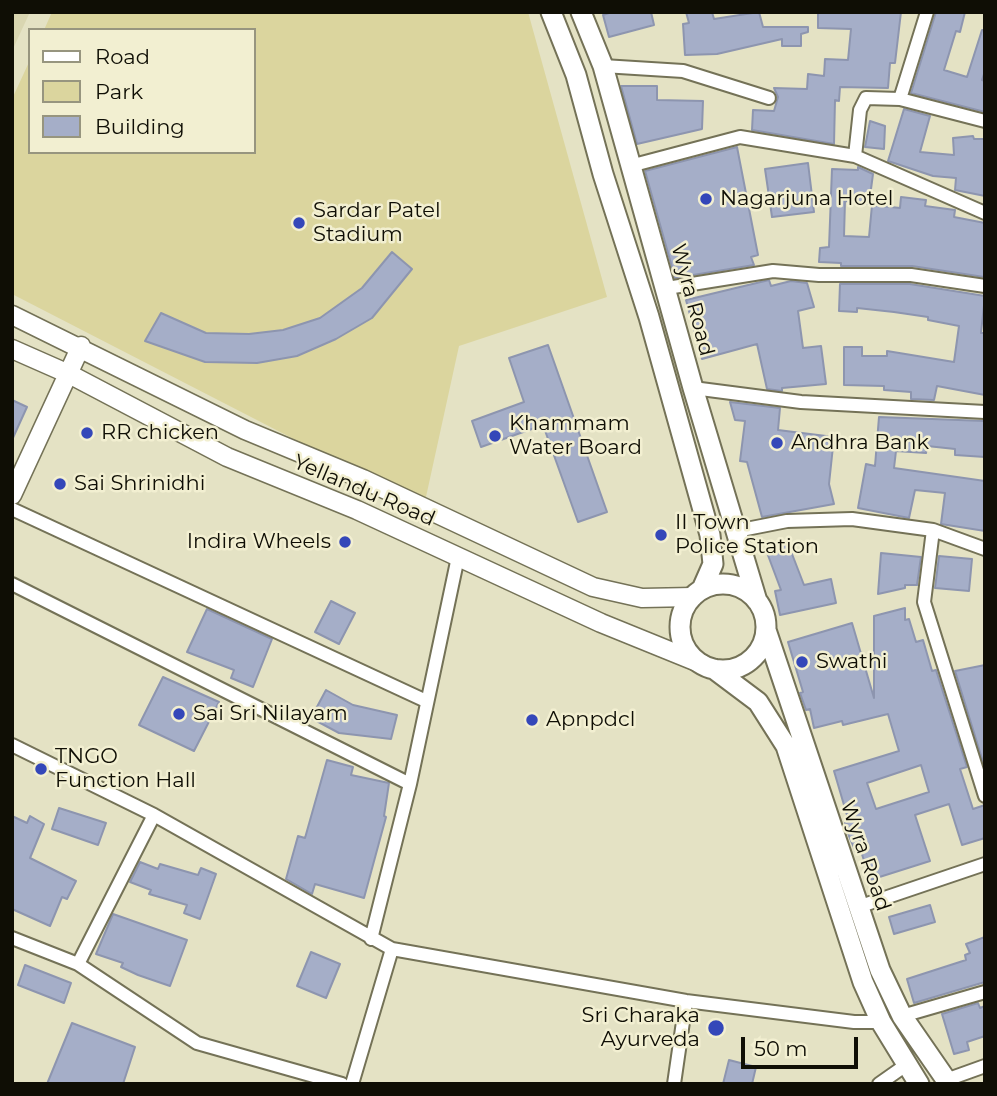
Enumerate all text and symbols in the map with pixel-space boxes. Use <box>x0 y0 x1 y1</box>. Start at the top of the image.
legend <box>28 28 256 154</box>
text: Road <box>95 44 150 69</box>
text: Park <box>95 79 143 104</box>
text: Building <box>95 114 185 139</box>
place label: Nagarjuna Hotel <box>720 186 893 212</box>
marker: Nagarjuna Hotel <box>698 191 714 207</box>
place label: Sardar Patel Stadium <box>313 198 441 248</box>
marker: Sardar Patel Stadium <box>291 215 307 231</box>
street label: Wyra Road <box>665 241 719 359</box>
place label: Khammam Water Board <box>509 411 642 461</box>
place label: RR chicken <box>101 420 219 446</box>
marker: RR chicken <box>79 425 95 441</box>
marker: Khammam Water Board <box>487 428 503 444</box>
place label: Andhra Bank <box>791 430 929 456</box>
marker: Andhra Bank <box>769 435 785 451</box>
street label: Yellandu Road <box>289 450 439 532</box>
place label: Sai Shrinidhi <box>74 471 205 497</box>
marker: Sai Shrinidhi <box>52 476 68 492</box>
place label: II Town Police Station <box>675 510 819 560</box>
marker: II Town Police Station <box>653 527 669 543</box>
place label: Indira Wheels <box>187 529 331 555</box>
marker: Indira Wheels <box>337 534 353 550</box>
place label: Swathi <box>816 649 888 675</box>
marker: Swathi <box>794 654 810 670</box>
place label: Sai Sri Nilayam <box>193 701 348 727</box>
marker: Sai Sri Nilayam <box>171 706 187 722</box>
place label: Apnpdcl <box>546 707 635 733</box>
marker: Apnpdcl <box>524 712 540 728</box>
place label: TNGO Function Hall <box>55 744 196 794</box>
marker: TNGO Function Hall <box>33 761 49 777</box>
street label: Wyra Road <box>834 797 896 915</box>
place label: Sri Charaka Ayurveda <box>582 1003 700 1053</box>
marker: Sri Charaka Ayurveda <box>706 1018 726 1038</box>
scale bar <box>745 1023 862 1066</box>
text: 50 m <box>754 1036 808 1061</box>

